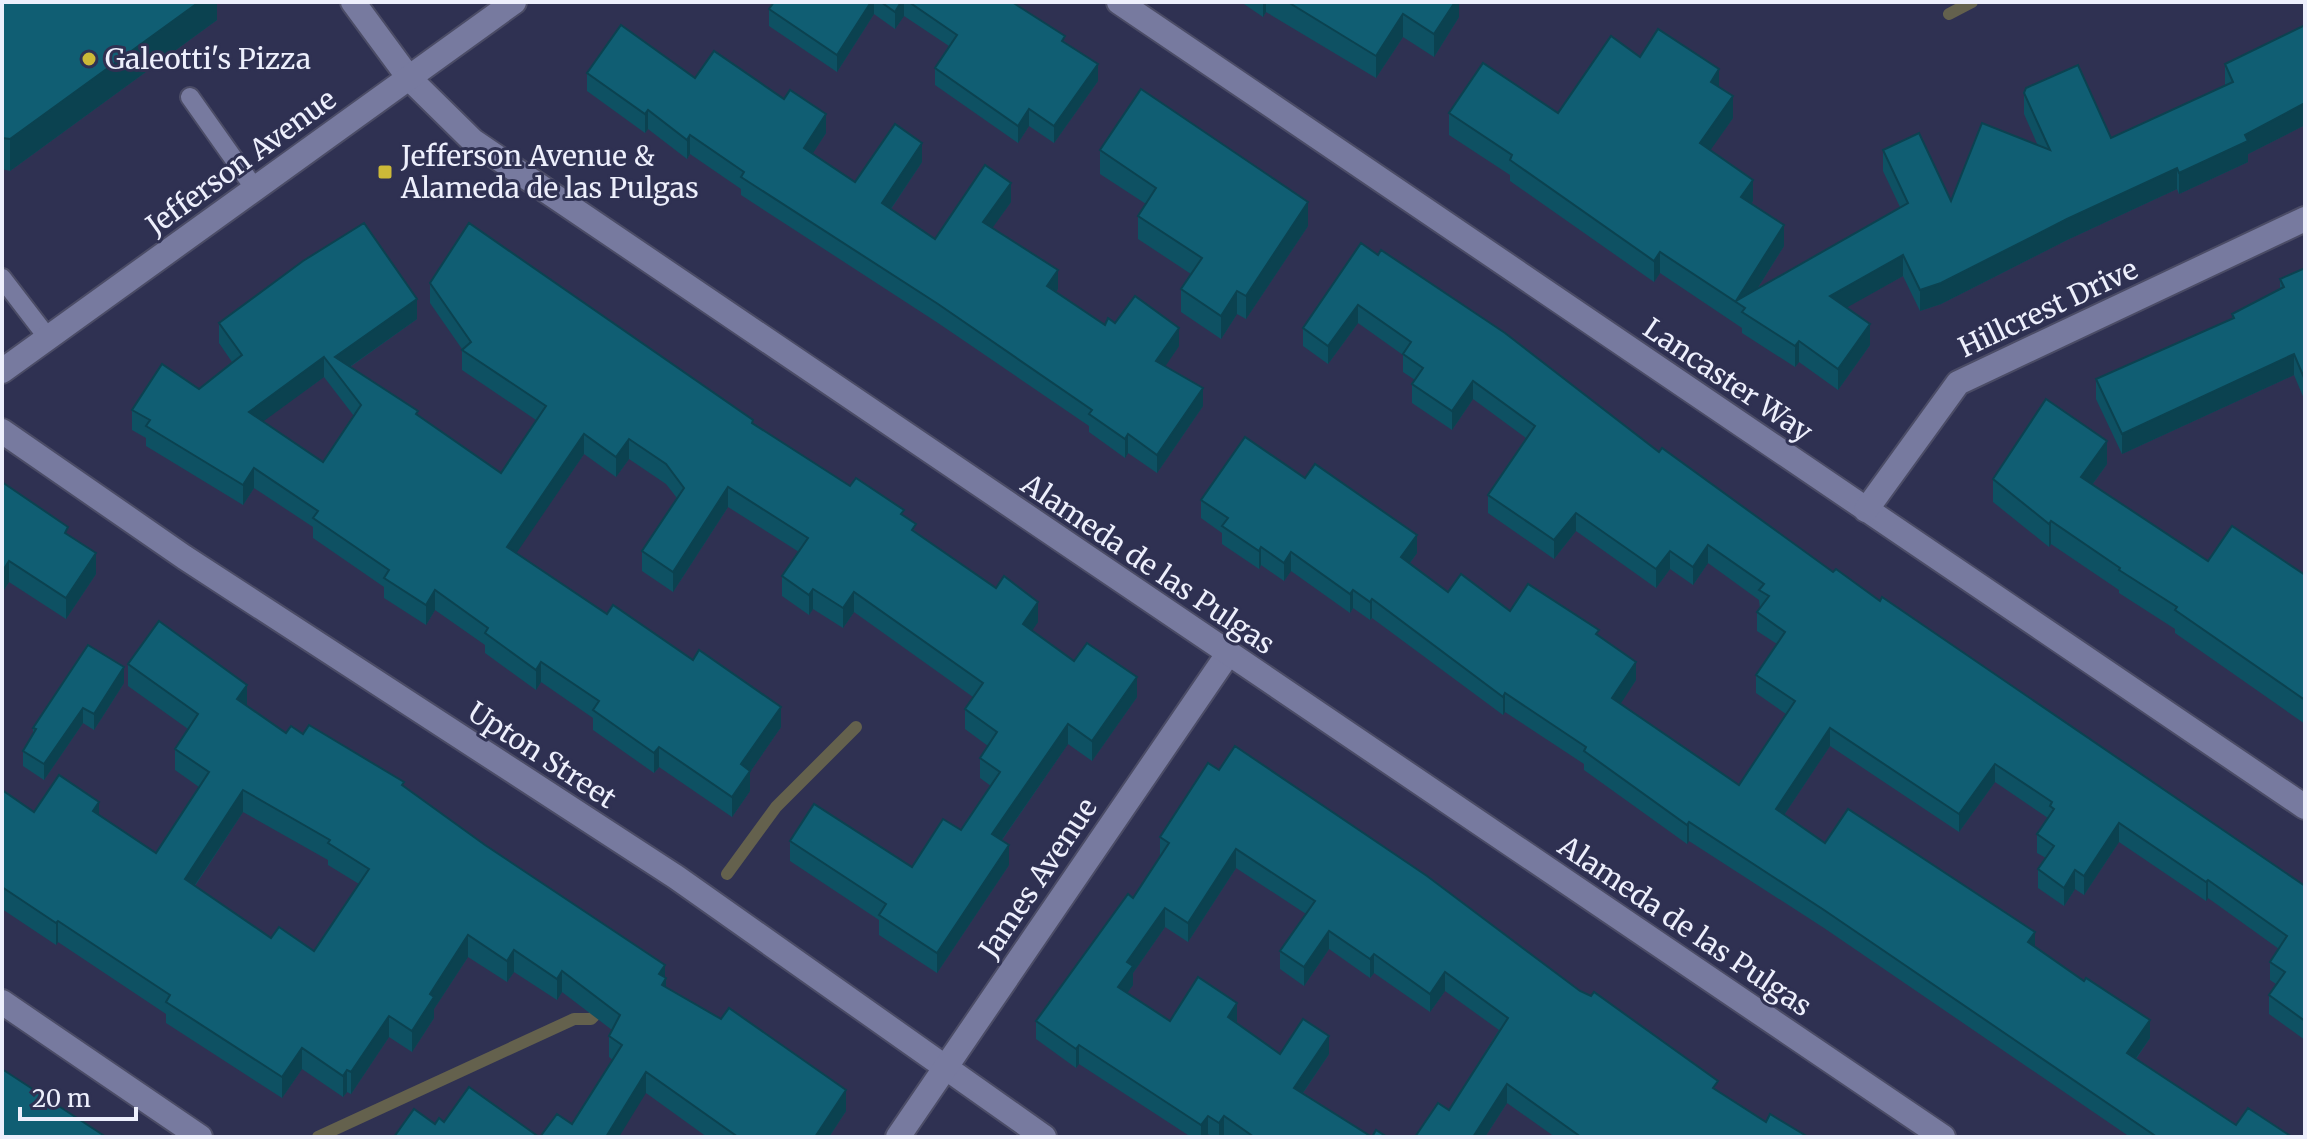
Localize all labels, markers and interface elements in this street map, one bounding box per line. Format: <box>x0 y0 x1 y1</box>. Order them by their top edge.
place label: Galeotti's Pizza <box>105 41 311 77</box>
marker: Galeotti's Pizza <box>80 50 98 68</box>
street label: Jefferson Avenue <box>138 81 343 244</box>
place label: Jefferson Avenue & Alameda de las Pulgas <box>400 138 699 206</box>
marker: Jefferson Avenue & Alameda de las Pulgas <box>376 163 394 181</box>
street label: Hillcrest Drive <box>1953 251 2143 365</box>
street label: Lancaster Way <box>1637 310 1820 450</box>
street label: Alameda de las Pulgas <box>1014 465 1281 662</box>
street label: Upton Street <box>461 694 623 816</box>
street label: James Avenue <box>971 791 1105 966</box>
street label: Alameda de las Pulgas <box>1551 827 1818 1024</box>
scale bar <box>20 1071 136 1121</box>
text: 20 m <box>32 1083 91 1114</box>

